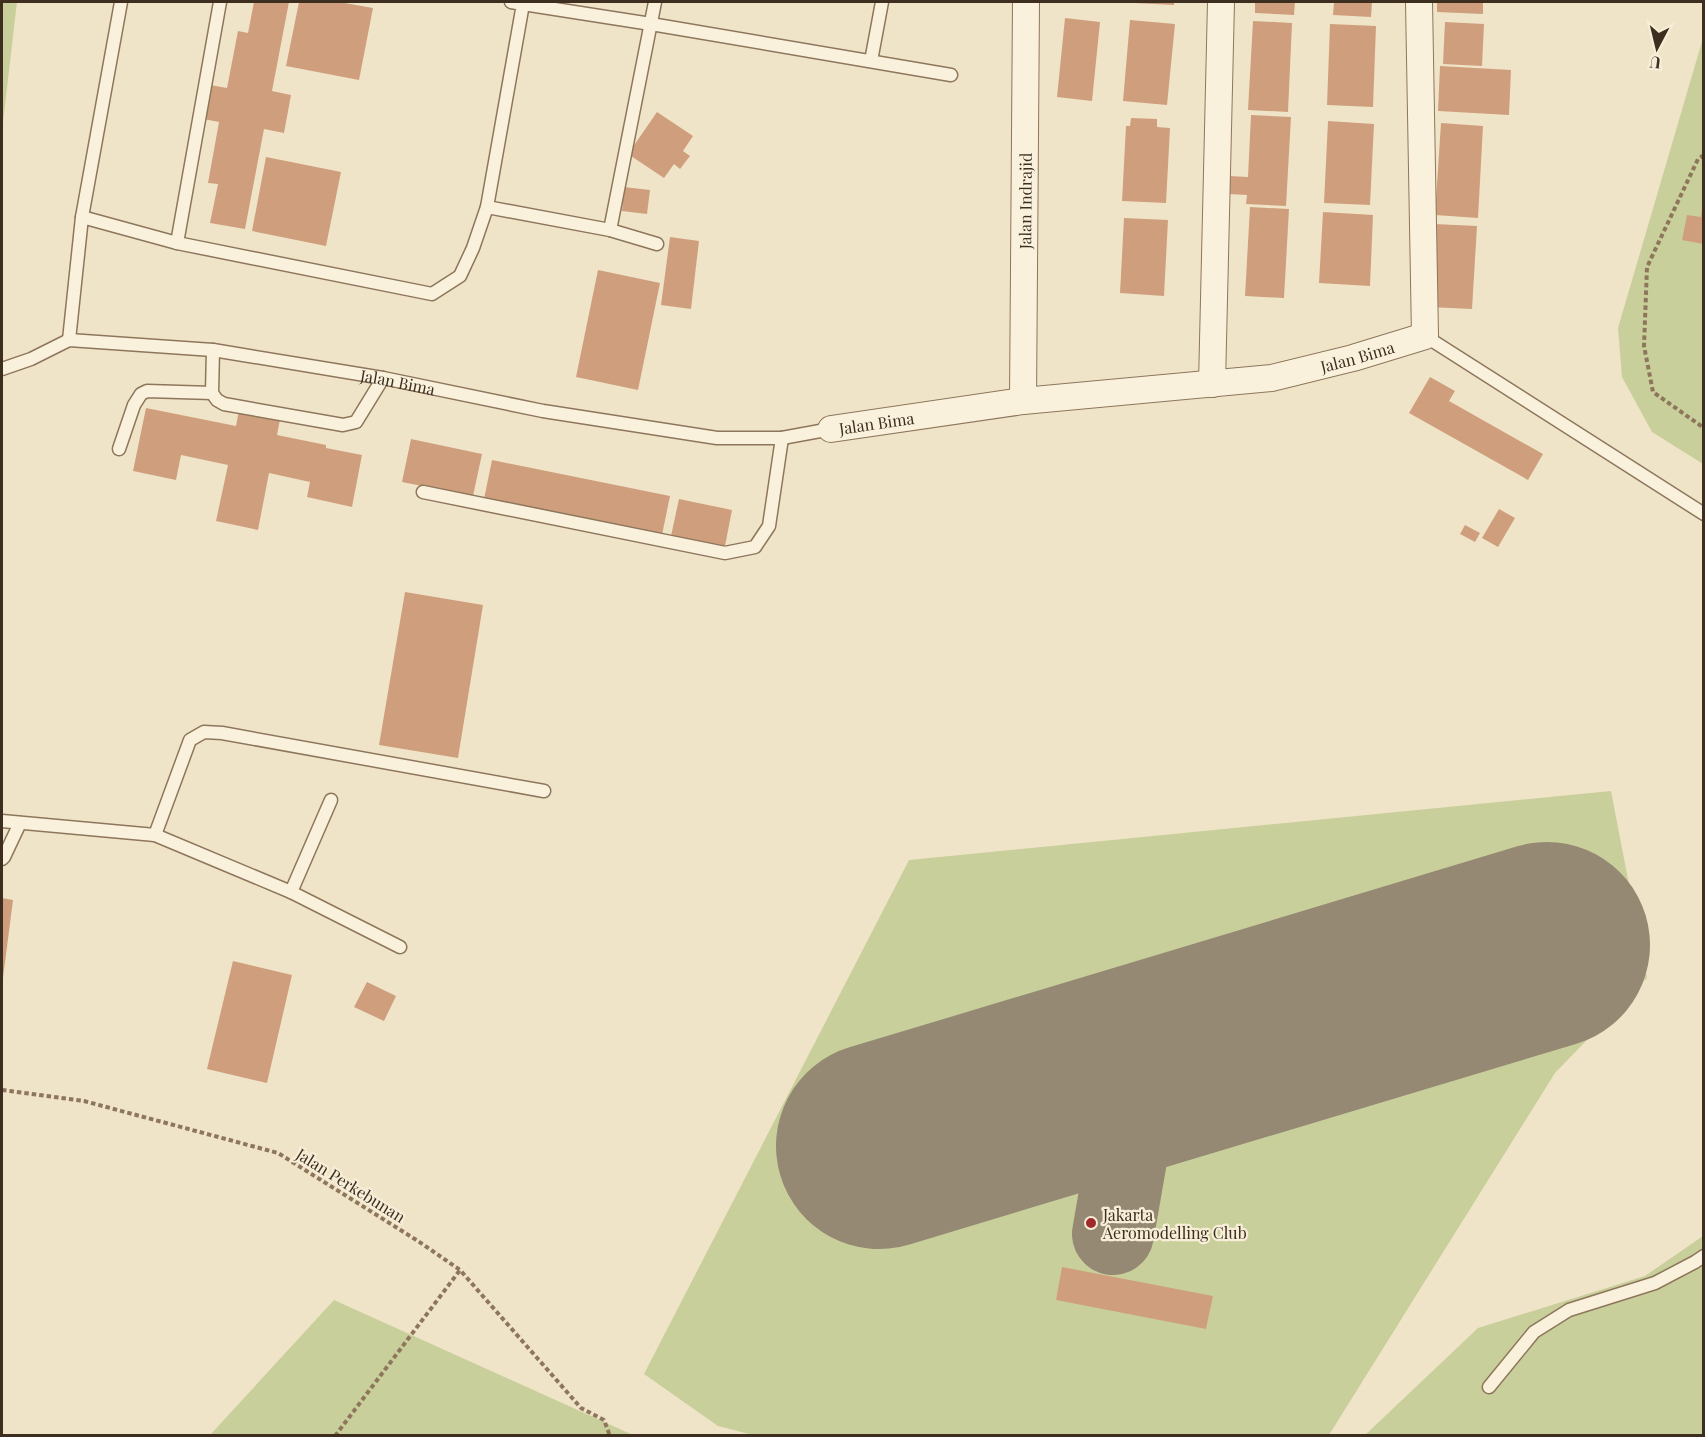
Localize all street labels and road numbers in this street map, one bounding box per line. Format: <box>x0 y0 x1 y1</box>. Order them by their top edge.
street label: Jalan Indrajid <box>1014 153 1035 250</box>
street label: Jalan Bima <box>1317 336 1397 376</box>
street label: Jalan Bima <box>358 364 437 399</box>
street label: Jalan Bima <box>837 407 916 438</box>
street label: Jalan Perkebunan <box>292 1142 410 1227</box>

